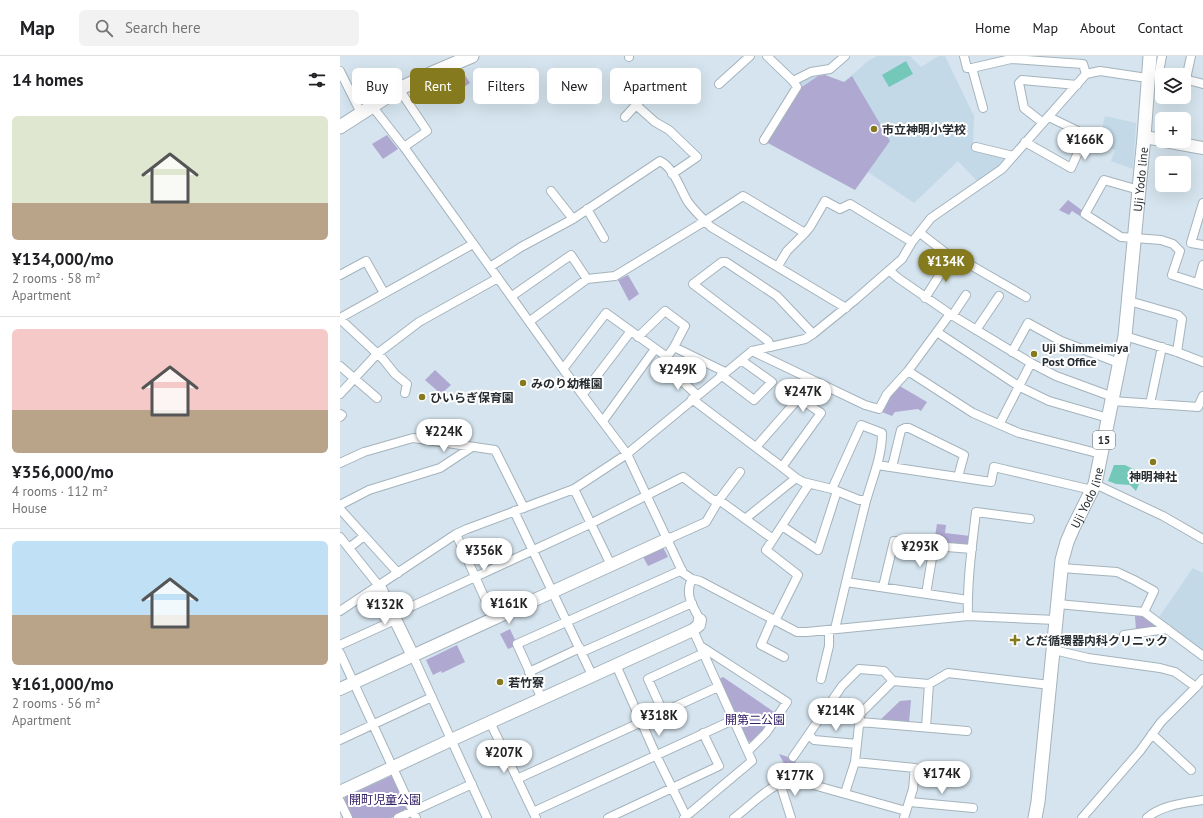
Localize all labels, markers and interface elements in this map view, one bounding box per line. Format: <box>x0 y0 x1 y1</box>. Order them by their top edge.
search box <box>79 10 359 46</box>
text: Map <box>20 16 55 40</box>
icon: search <box>93 17 115 39</box>
text: Search here <box>125 18 201 37</box>
text: Home <box>975 19 1010 37</box>
text: Map <box>1032 19 1058 37</box>
text: About <box>1080 19 1116 37</box>
text: Contact <box>1138 19 1183 37</box>
chip: Buy <box>352 68 402 104</box>
chip: Rent <box>410 68 465 104</box>
chip: Filters <box>473 68 539 104</box>
chip: New <box>547 68 602 104</box>
chip: Apartment <box>610 68 701 104</box>
map controls <box>1155 68 1191 192</box>
button: layers <box>1155 68 1191 104</box>
text: 14 homes <box>12 69 83 91</box>
icon: filters <box>306 69 328 91</box>
button: + <box>1155 112 1191 148</box>
place label: 市立神明小学校 <box>882 122 966 137</box>
marker: 市立神明小学校 <box>869 124 879 134</box>
pin: ¥166K <box>1057 127 1113 161</box>
text: ¥166K <box>1066 131 1104 148</box>
icon: home <box>134 142 206 214</box>
street label: Uji Yodo line <box>1129 146 1151 212</box>
button: − <box>1155 156 1191 192</box>
text: ¥134,000/mo <box>12 248 114 270</box>
pin: ¥134K <box>918 249 974 283</box>
text: ¥134K <box>927 253 965 270</box>
text: 2 rooms · 58 m² <box>12 270 101 287</box>
text: Apartment <box>12 287 71 304</box>
place label: Uji Shimmeimiya Post Office <box>1042 340 1128 369</box>
marker: Uji Shimmeimiya Post Office <box>1029 349 1039 359</box>
icon: home <box>134 355 206 427</box>
pin: ¥249K <box>650 357 706 391</box>
text: ¥249K <box>659 361 697 378</box>
place label: みのり幼稚園 <box>531 376 603 391</box>
marker: みのり幼稚園 <box>518 378 528 388</box>
pin: ¥247K <box>775 379 831 413</box>
text: ¥247K <box>784 383 822 400</box>
place label: ひいらぎ保育園 <box>430 390 514 405</box>
marker: ひいらぎ保育園 <box>417 392 427 402</box>
pin: ¥224K <box>416 419 472 453</box>
text: ¥224K <box>425 423 463 440</box>
road number: 15 <box>1093 431 1115 449</box>
marker: 神明神社 <box>1148 457 1158 467</box>
text: ¥356,000/mo <box>12 461 114 483</box>
street label: Uji Yodo line <box>1067 466 1106 530</box>
place label: 神明神社 <box>1129 469 1177 484</box>
text: 4 rooms · 112 m² <box>12 483 108 500</box>
text: House <box>12 500 47 517</box>
pin: ¥293K <box>892 534 948 568</box>
pin: ¥356K <box>456 538 512 572</box>
text: ¥293K <box>901 538 939 555</box>
text: ¥356K <box>465 542 503 559</box>
icon: home <box>134 567 206 639</box>
pin: ¥161K <box>481 591 537 625</box>
pin: ¥132K <box>357 592 413 626</box>
text: ¥161K <box>490 595 528 612</box>
text: ¥132K <box>366 596 404 613</box>
place label: とだ循環器内科クリニック <box>1024 633 1168 648</box>
marker: とだ循環器内科クリニック <box>1009 634 1021 646</box>
text: ¥161,000/mo <box>12 673 114 695</box>
place label: 若竹寮 <box>508 675 544 690</box>
marker: 若竹寮 <box>495 677 505 687</box>
text: 2 rooms · 56 m² <box>12 695 101 712</box>
pin: ¥214K <box>808 698 864 732</box>
text: ¥214K <box>817 702 855 719</box>
pin: ¥318K <box>631 703 687 737</box>
text: ¥318K <box>640 707 678 724</box>
text: Apartment <box>12 712 71 729</box>
park label: 開第二公園 <box>725 712 785 727</box>
pin: ¥207K <box>476 740 532 774</box>
text: ¥207K <box>485 744 523 761</box>
pin: ¥174K <box>914 761 970 795</box>
pin: ¥177K <box>767 763 823 797</box>
text: ¥174K <box>923 765 961 782</box>
text: ¥177K <box>776 767 814 784</box>
park label: 開町児童公園 <box>349 792 421 807</box>

